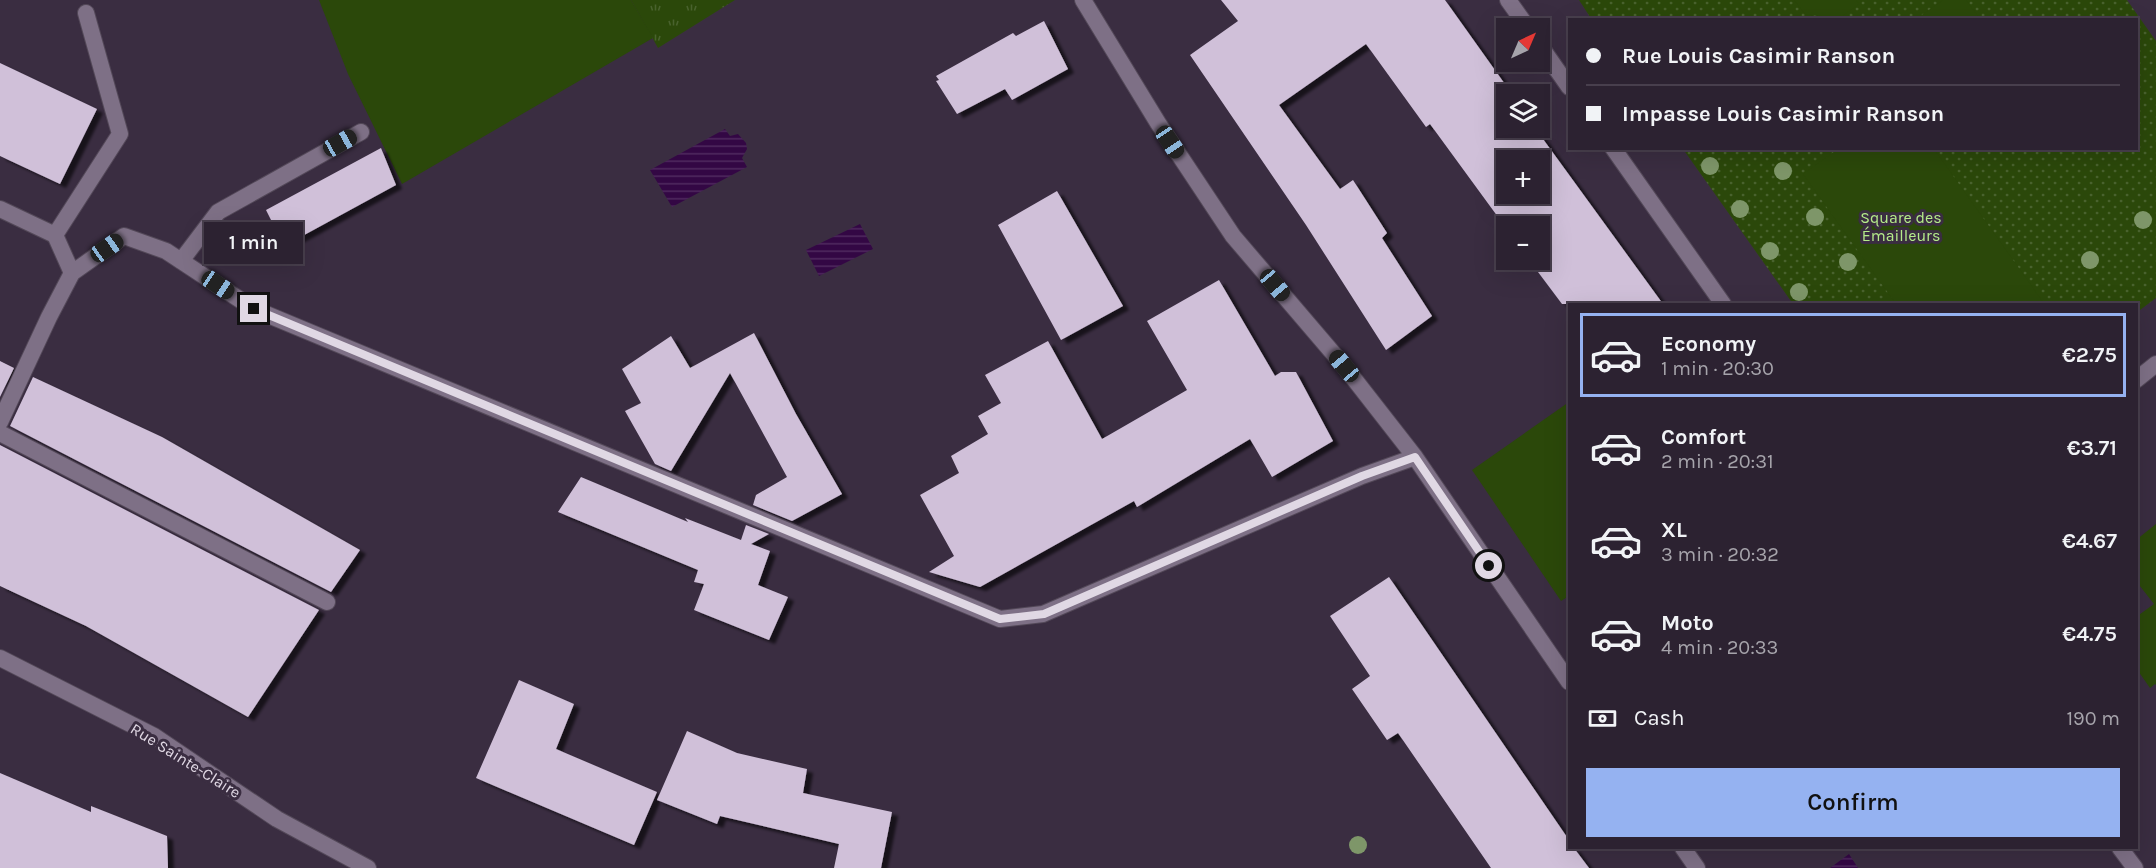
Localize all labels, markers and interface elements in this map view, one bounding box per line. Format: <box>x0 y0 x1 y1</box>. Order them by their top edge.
north arrow <box>1496 18 1550 72</box>
map controls <box>1496 18 1550 270</box>
text: Rue Louis Casimir Ranson <box>1622 43 1895 69</box>
button: layers <box>1496 84 1550 138</box>
text: Impasse Louis Casimir Ranson <box>1622 101 1944 127</box>
car <box>1152 122 1188 162</box>
car <box>320 126 360 160</box>
button: + <box>1496 150 1550 204</box>
park label: Square des Émailleurs <box>1860 208 1942 245</box>
button: − <box>1496 216 1550 270</box>
callout: 1 min <box>204 222 304 264</box>
car <box>87 230 127 266</box>
text: 1 min <box>229 231 278 254</box>
car <box>1257 265 1293 305</box>
car <box>198 267 238 303</box>
route end <box>240 295 267 322</box>
icon: car <box>1589 328 1643 382</box>
text: Economy <box>1661 331 1756 357</box>
text: €2.75 <box>2062 342 2117 368</box>
car <box>1326 346 1362 386</box>
text: 1 min · 20:30 <box>1661 357 1774 380</box>
icon: car <box>1589 421 1643 475</box>
text: Comfort <box>1661 424 1746 450</box>
text: €3.71 <box>2067 435 2117 461</box>
text: 2 min · 20:31 <box>1661 450 1774 473</box>
icon: car <box>1589 514 1643 568</box>
text: XL <box>1661 517 1687 543</box>
text: €4.67 <box>2062 528 2117 554</box>
text: 3 min · 20:32 <box>1661 543 1779 566</box>
route start <box>1475 552 1502 579</box>
icon: car <box>1589 607 1643 661</box>
text: Moto <box>1661 610 1714 636</box>
text: €4.75 <box>2062 621 2117 647</box>
text: 4 min · 20:33 <box>1661 636 1778 659</box>
icon: cash <box>1586 702 1619 735</box>
text: Cash <box>1634 705 1684 731</box>
text: 190 m <box>2066 707 2120 730</box>
street label: Rue Sainte-Claire <box>127 719 244 802</box>
button: Confirm <box>1586 768 2120 837</box>

